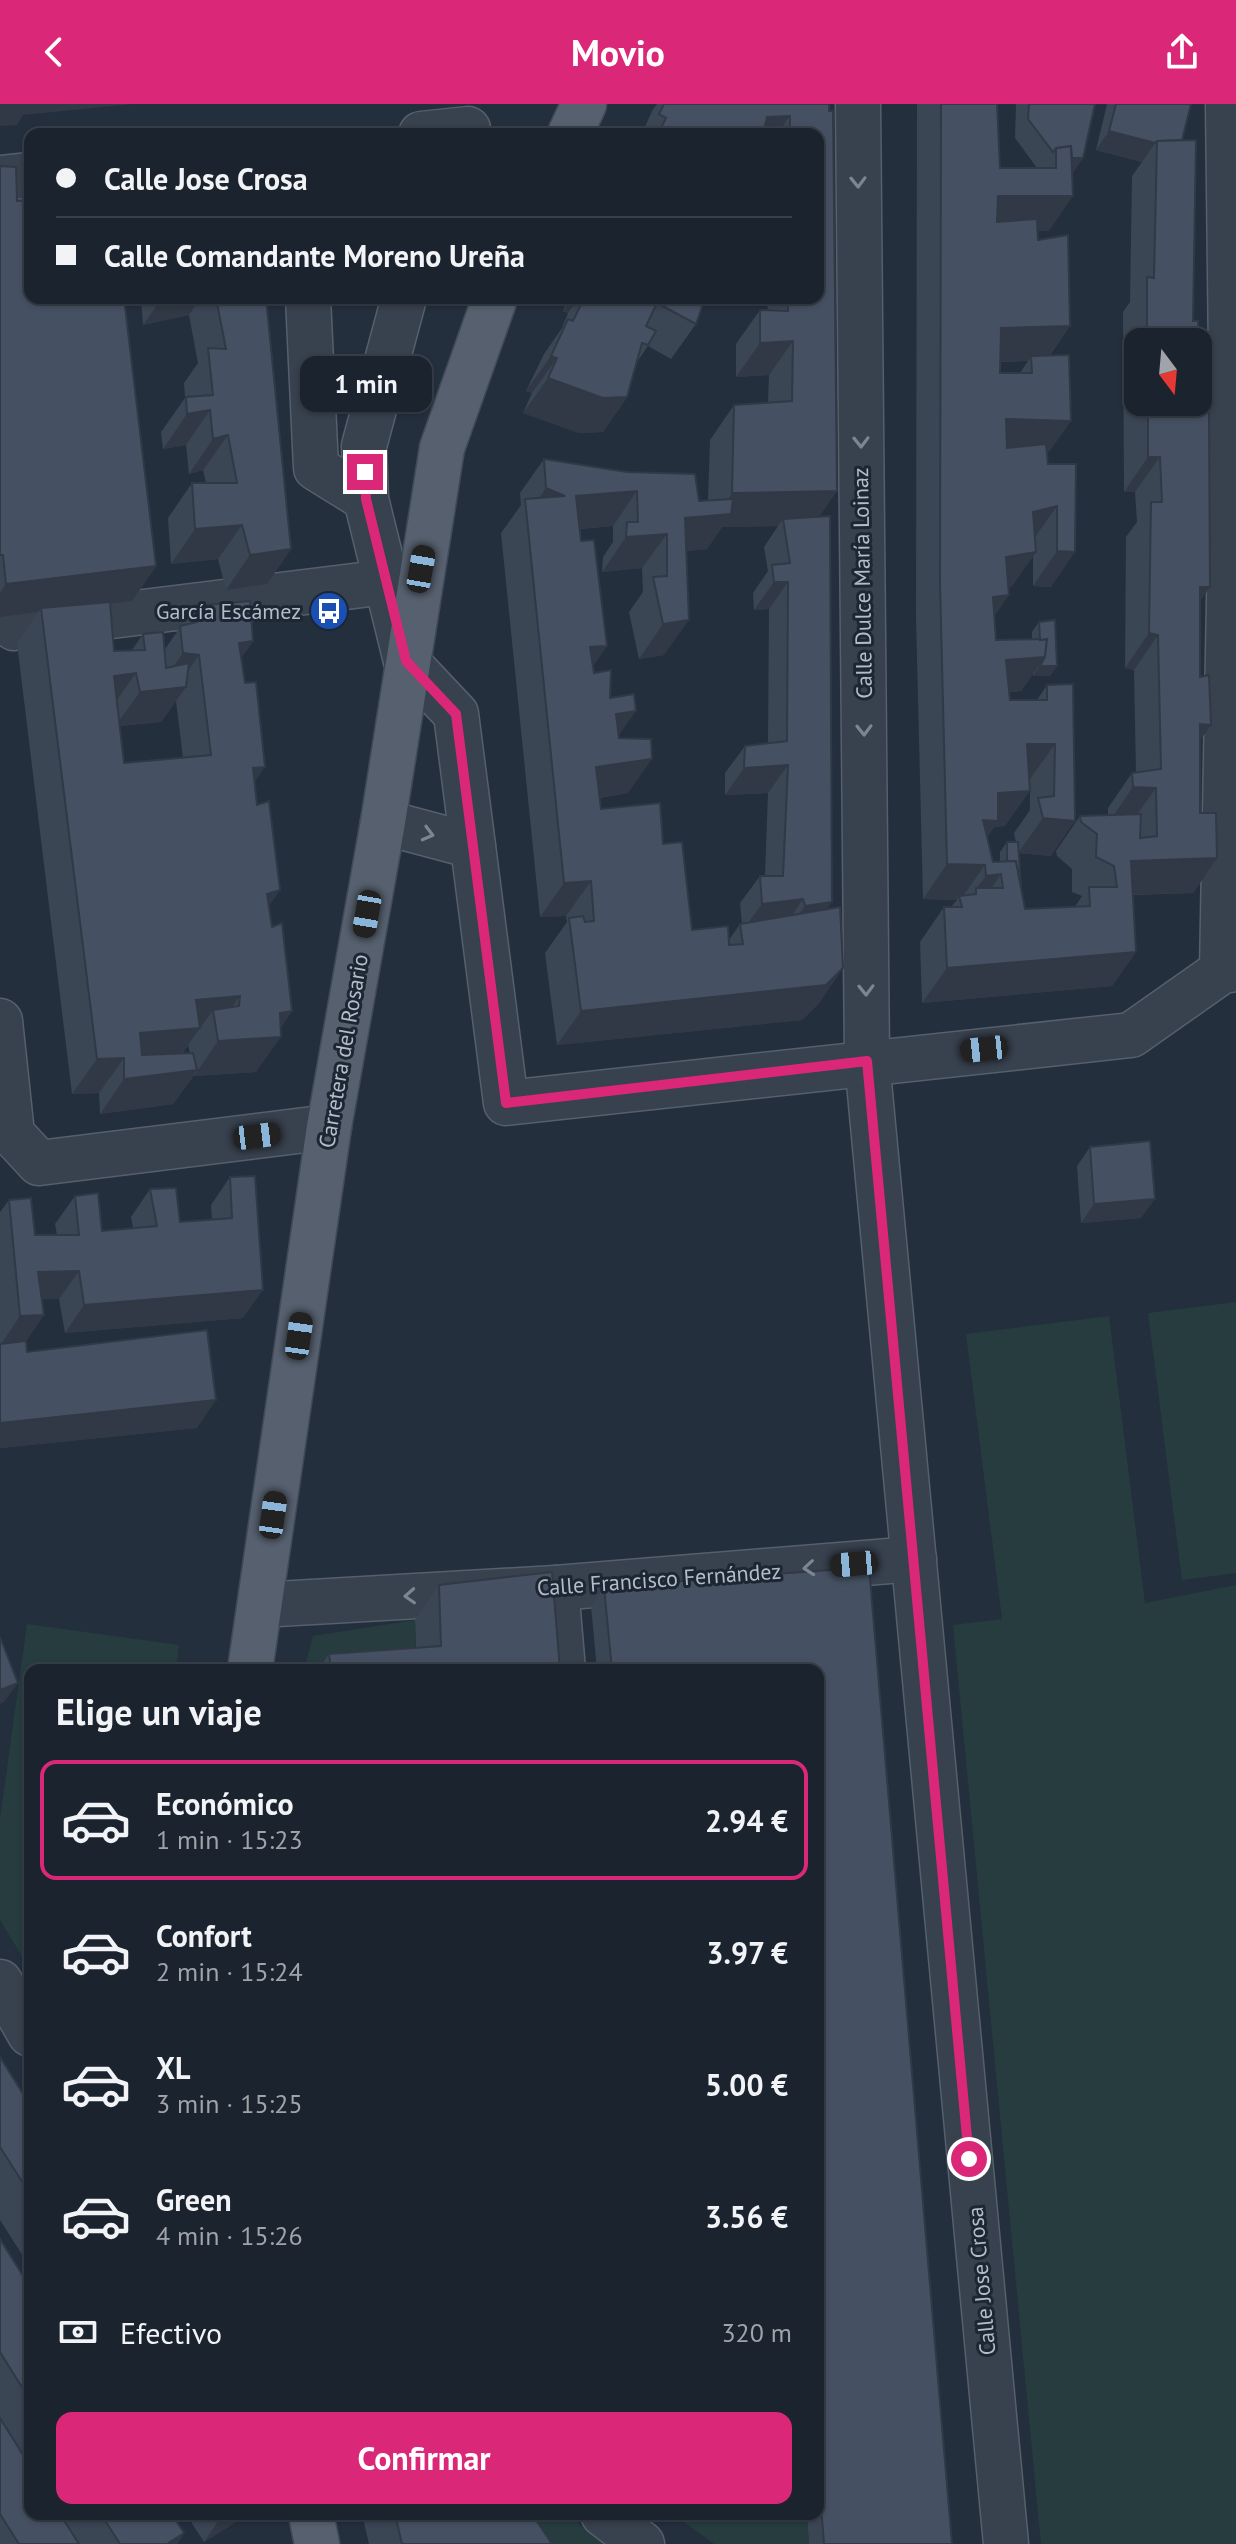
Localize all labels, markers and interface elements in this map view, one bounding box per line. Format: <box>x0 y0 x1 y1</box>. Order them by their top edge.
text: Movio <box>571 29 665 76</box>
icon: back <box>32 30 76 74</box>
icon: share <box>1160 30 1204 74</box>
text: Calle Jose Crosa <box>104 159 308 198</box>
one-way arrow <box>850 176 867 189</box>
text: Calle Comandante Moreno Ureña <box>104 236 525 275</box>
north arrow <box>1124 328 1212 416</box>
map controls <box>1124 328 1212 416</box>
callout: 1 min <box>299 356 431 412</box>
text: 1 min <box>334 367 398 400</box>
one-way arrow <box>852 436 870 449</box>
route end <box>347 454 383 490</box>
street label: Calle Dulce María Loinaz <box>846 467 878 699</box>
car <box>405 543 437 595</box>
bus stop icon: García Escámez <box>308 590 350 632</box>
place label: García Escámez <box>156 597 301 625</box>
one-way arrow <box>855 724 872 737</box>
one-way arrow <box>421 825 435 842</box>
car <box>351 888 383 940</box>
street label: Carretera del Rosario <box>312 952 374 1150</box>
one-way arrow <box>857 984 875 997</box>
car <box>959 1035 1009 1063</box>
car <box>232 1121 282 1151</box>
car <box>284 1311 314 1361</box>
car <box>258 1490 288 1540</box>
car <box>829 1550 879 1578</box>
street label: Calle Francisco Fernández <box>536 1557 782 1601</box>
one-way arrow <box>802 1559 815 1576</box>
one-way arrow <box>403 1587 416 1604</box>
text: Elige un viaje <box>56 1688 262 1735</box>
icon: car <box>60 1784 132 1856</box>
text: Económico <box>156 1784 294 1823</box>
text: 2.94 € <box>705 1801 788 1840</box>
text: 1 min · 15:23 <box>156 1823 303 1856</box>
icon: car <box>60 1916 132 1988</box>
text: Confort <box>156 1916 252 1955</box>
text: 3.97 € <box>707 1933 788 1972</box>
text: 2 min · 15:24 <box>156 1955 303 1988</box>
icon: car <box>60 2048 132 2120</box>
text: XL <box>156 2048 190 2087</box>
text: 5.00 € <box>705 2065 788 2104</box>
text: 3 min · 15:25 <box>156 2087 303 2120</box>
route start <box>951 2141 987 2177</box>
icon: car <box>60 2180 132 2252</box>
text: Green <box>156 2180 231 2219</box>
text: 3.56 € <box>705 2197 788 2236</box>
street label: Calle Jose Crosa <box>961 2205 1001 2357</box>
text: 4 min · 15:26 <box>156 2219 303 2252</box>
icon: cash <box>56 2310 100 2354</box>
text: Efectivo <box>120 2313 222 2352</box>
text: 320 m <box>721 2316 792 2349</box>
button: Confirmar <box>56 2412 792 2504</box>

